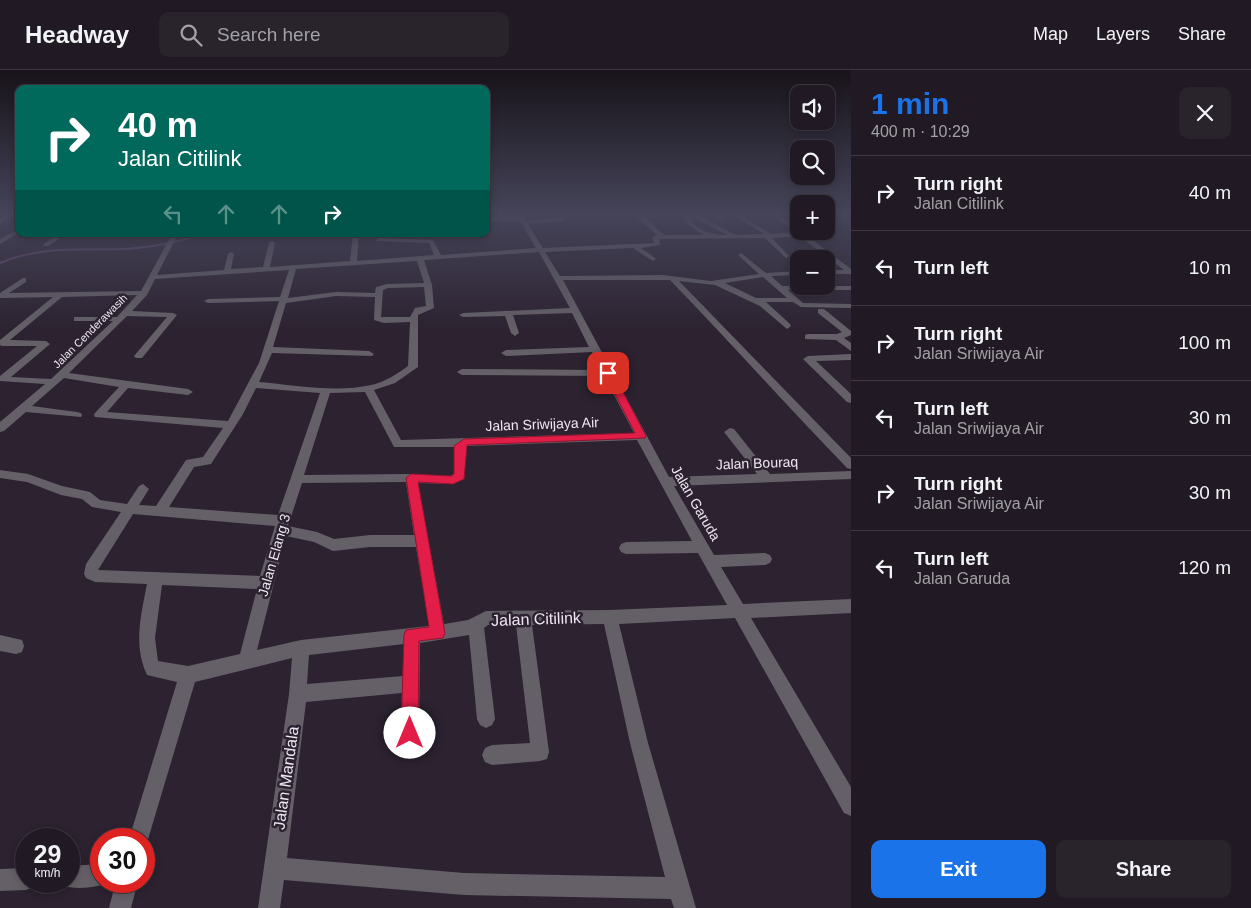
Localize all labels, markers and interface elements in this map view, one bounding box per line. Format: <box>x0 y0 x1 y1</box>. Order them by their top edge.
search box <box>159 12 509 57</box>
text: Headway <box>25 21 129 48</box>
icon: search <box>177 21 205 49</box>
text: Search here <box>217 24 321 45</box>
text: Map <box>1033 24 1068 44</box>
text: Layers <box>1096 24 1150 44</box>
text: Share <box>1178 24 1226 44</box>
map controls <box>790 85 835 295</box>
button: sound <box>790 85 835 130</box>
text: 1 min <box>871 87 949 120</box>
button: close <box>1179 87 1231 139</box>
icon: right <box>35 105 100 170</box>
text: 40 m <box>118 105 198 144</box>
text: 400 m · 10:29 <box>871 123 970 140</box>
button: search <box>790 140 835 185</box>
text: Jalan Citilink <box>118 146 242 171</box>
text: Turn right <box>914 173 1002 194</box>
icon: right <box>871 179 899 207</box>
text: 40 m <box>1189 182 1231 203</box>
button: + <box>790 195 835 240</box>
text: Jalan Citilink <box>914 195 1004 212</box>
icon: left <box>159 200 187 228</box>
icon: ahead <box>212 200 240 228</box>
icon: ahead <box>265 200 293 228</box>
icon: right <box>318 200 346 228</box>
button: − <box>790 250 835 295</box>
icon: left <box>871 254 899 282</box>
text: Turn left <box>914 257 989 278</box>
text: 10 m <box>1189 257 1231 278</box>
street label: Jalan Cenderawasih <box>51 292 129 370</box>
text: Turn right <box>914 323 1002 344</box>
icon: right <box>871 329 899 357</box>
text: 100 m <box>1178 332 1231 353</box>
text: Jalan Sriwijaya Air <box>914 345 1044 362</box>
pin <box>587 352 629 394</box>
icon: arrive <box>594 359 622 387</box>
text: Turn left <box>914 398 989 419</box>
icon: left <box>871 404 899 432</box>
text: 30 m <box>1189 407 1231 428</box>
street label: Jalan Sriwijaya Air <box>485 414 599 434</box>
text: Jalan Sriwijaya Air <box>914 420 1044 437</box>
street label: Jalan Bouraq <box>715 454 799 472</box>
street label: Jalan Garuda <box>668 463 724 544</box>
text: Turn right <box>914 473 1002 494</box>
icon: right <box>871 479 899 507</box>
text: 30 m <box>1189 482 1231 503</box>
text: Jalan Sriwijaya Air <box>914 495 1044 512</box>
street label: Jalan Elang 3 <box>255 512 293 598</box>
text: Turn left <box>914 548 989 569</box>
icon: left <box>871 554 899 582</box>
text: 120 m <box>1178 557 1231 578</box>
text: Jalan Garuda <box>914 570 1010 587</box>
street label: Jalan Citilink <box>491 609 582 629</box>
position arrow <box>383 706 435 758</box>
street label: Jalan Mandala <box>270 725 302 831</box>
speed limit sign: 30 <box>90 828 155 893</box>
text: 29 <box>34 840 61 868</box>
button: Exit <box>871 840 1046 898</box>
button: Share <box>1056 840 1231 898</box>
text: km/h <box>34 866 61 880</box>

